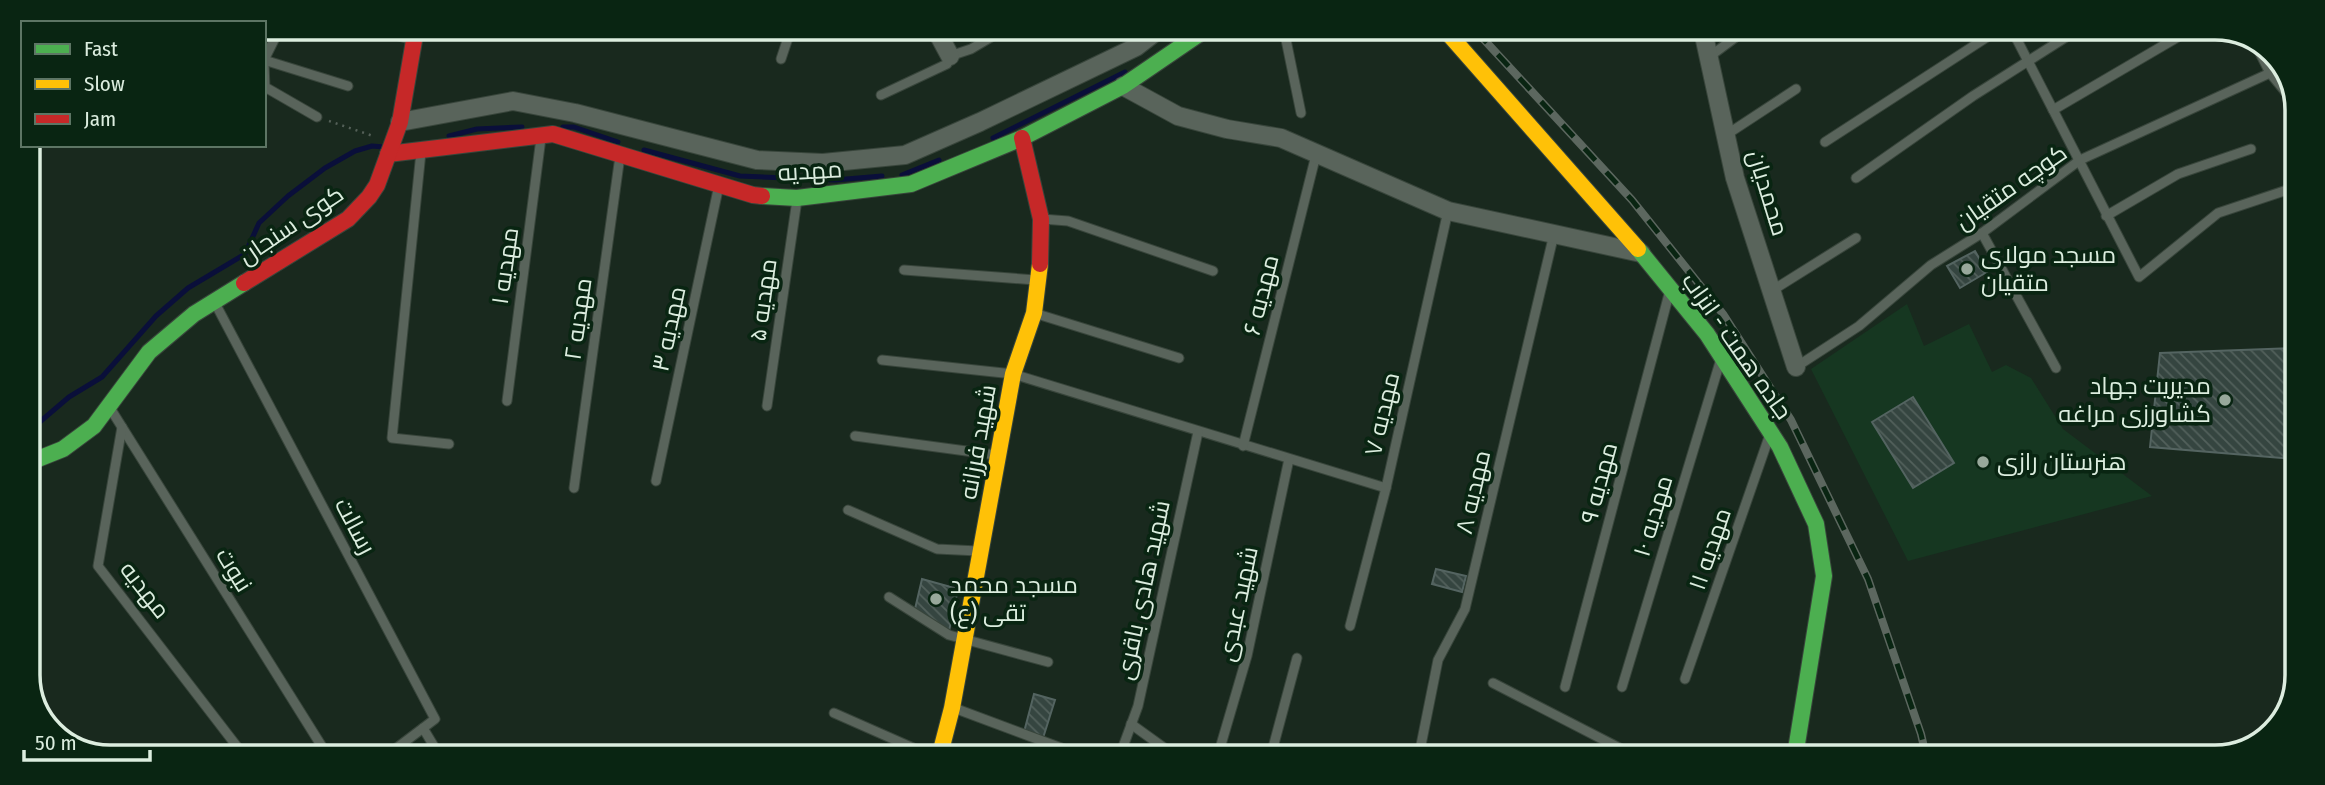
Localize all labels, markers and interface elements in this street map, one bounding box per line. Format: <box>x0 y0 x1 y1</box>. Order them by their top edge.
legend <box>21 21 266 147</box>
text: Fast <box>84 36 118 62</box>
text: Slow <box>84 71 125 97</box>
text: Jam <box>84 106 116 132</box>
street label: کوچه متقیان <box>1950 138 2073 237</box>
street label: محمدیان <box>1742 147 1794 239</box>
street label: مهدیه <box>777 155 843 187</box>
street label: کوی سنجان <box>233 180 349 270</box>
street label: مهدیه ۱ <box>486 226 524 306</box>
place label: مسجد مولای متقیان <box>1981 241 2116 297</box>
street label: مهدیه ۶ <box>1238 252 1284 338</box>
street label: مهدیه ۵ <box>743 257 783 343</box>
marker: مسجد مولای متقیان <box>1959 261 1975 277</box>
street label: جاده همت - انزاب <box>1676 267 1798 425</box>
street label: مهدیه ۲ <box>558 276 598 362</box>
street label: مهدیه ۳ <box>646 284 692 374</box>
street label: مهدیه ۷ <box>1359 369 1405 459</box>
place label: مدیریت جهاد کشاورزی مراغه <box>2058 372 2211 428</box>
street label: شهید فرزانه <box>954 382 1002 502</box>
marker: مدیریت جهاد کشاورزی مراغه <box>2217 392 2233 408</box>
street label: مهدیه ۹ <box>1575 440 1623 526</box>
street label: مهدیه ۸ <box>1450 447 1496 537</box>
place label: هنرستان رازی <box>1997 448 2127 476</box>
marker: هنرستان رازی <box>1975 454 1991 470</box>
street label: مهدیه ۱۰ <box>1627 472 1679 560</box>
street label: رسالت <box>329 493 381 559</box>
street label: شهید هادی باقری <box>1110 498 1176 682</box>
street label: مهدیه ۱۱ <box>1683 504 1737 594</box>
street label: نبوت <box>210 543 258 597</box>
street label: شهید عبدی <box>1212 544 1264 664</box>
street label: مهدیه <box>114 556 176 624</box>
place label: مسجد محمد تقی (ع) <box>950 571 1078 629</box>
marker: مسجد محمد تقی (ع) <box>928 591 944 607</box>
scale bar <box>24 718 150 762</box>
text: 50 m <box>35 730 77 756</box>

